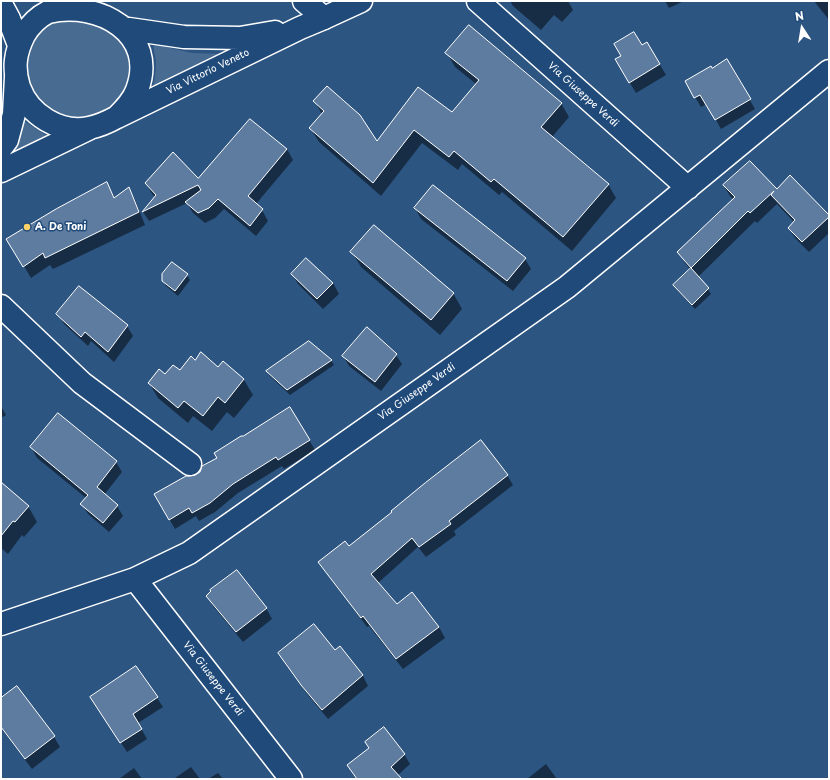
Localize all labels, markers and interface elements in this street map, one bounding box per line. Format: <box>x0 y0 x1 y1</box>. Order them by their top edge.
text: N <box>793 7 805 25</box>
north arrow <box>782 8 822 48</box>
street label: Via Vittorio Veneto <box>165 47 251 97</box>
street label: Via Giuseppe Verdi <box>545 60 621 130</box>
place label: A. De Toni <box>35 221 86 233</box>
marker: A. De Toni <box>22 222 32 232</box>
street label: Via Giuseppe Verdi <box>376 361 458 423</box>
street label: Via Giuseppe Verdi <box>180 639 246 719</box>

